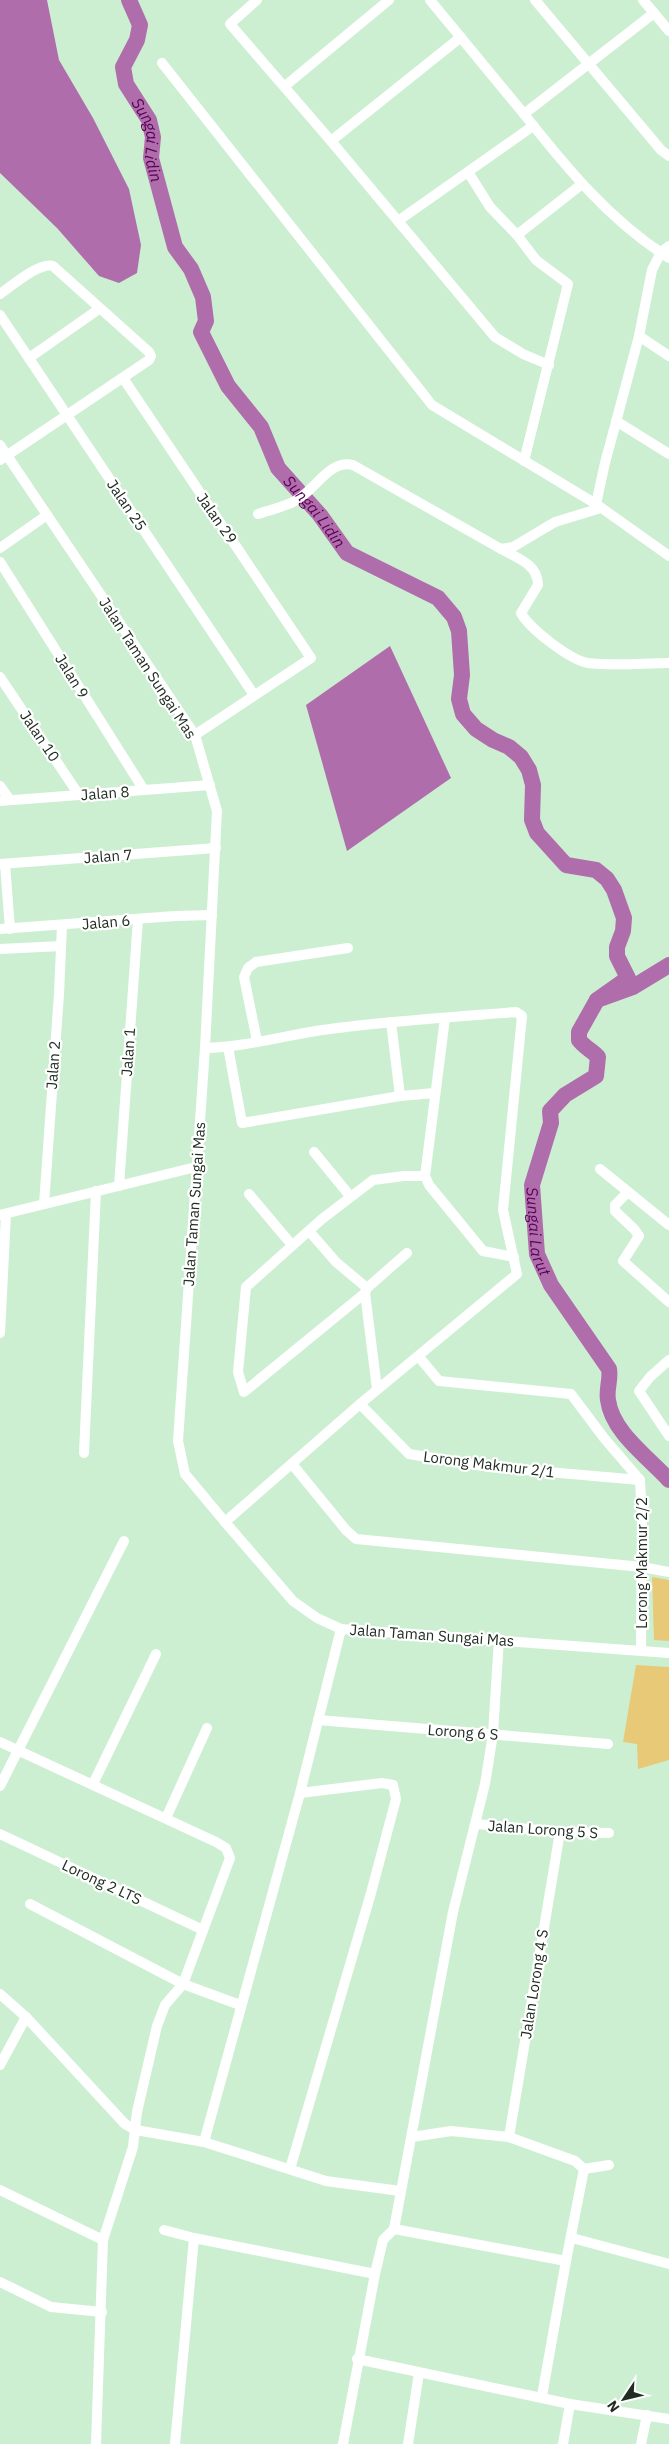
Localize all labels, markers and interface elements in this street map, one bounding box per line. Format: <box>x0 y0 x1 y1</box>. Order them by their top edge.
water label: Sungai Lidin <box>127 94 167 184</box>
water label: Sungai Lidin <box>279 471 350 551</box>
street label: Jalan 25 <box>103 476 151 534</box>
street label: Jalan 29 <box>193 489 241 547</box>
street label: Jalan Taman Sungai Mas <box>95 594 201 742</box>
street label: Jalan 9 <box>51 650 93 702</box>
street label: Jalan 10 <box>16 707 64 765</box>
street label: Jalan 8 <box>80 782 130 804</box>
street label: Jalan 7 <box>83 845 133 867</box>
street label: Jalan 6 <box>81 910 131 934</box>
street label: Jalan 1 <box>117 1027 139 1077</box>
street label: Jalan 2 <box>42 1040 64 1090</box>
street label: Jalan Taman Sungai Mas <box>179 1121 209 1287</box>
water label: Sungai Larut <box>522 1186 556 1279</box>
street label: Lorong Makmur 2/1 <box>422 1447 556 1481</box>
street label: Lorong Makmur 2/2 <box>632 1497 651 1629</box>
street label: Jalan Taman Sungai Mas <box>349 1620 515 1650</box>
street label: Lorong 6 S <box>427 1720 499 1744</box>
street label: Jalan Lorong 5 S <box>487 1816 599 1842</box>
street label: Lorong 2 LTS <box>59 1855 145 1909</box>
street label: Jalan Lorong 4 S <box>516 1928 552 2040</box>
north arrow <box>599 2374 649 2424</box>
text: N <box>603 2397 624 2416</box>

